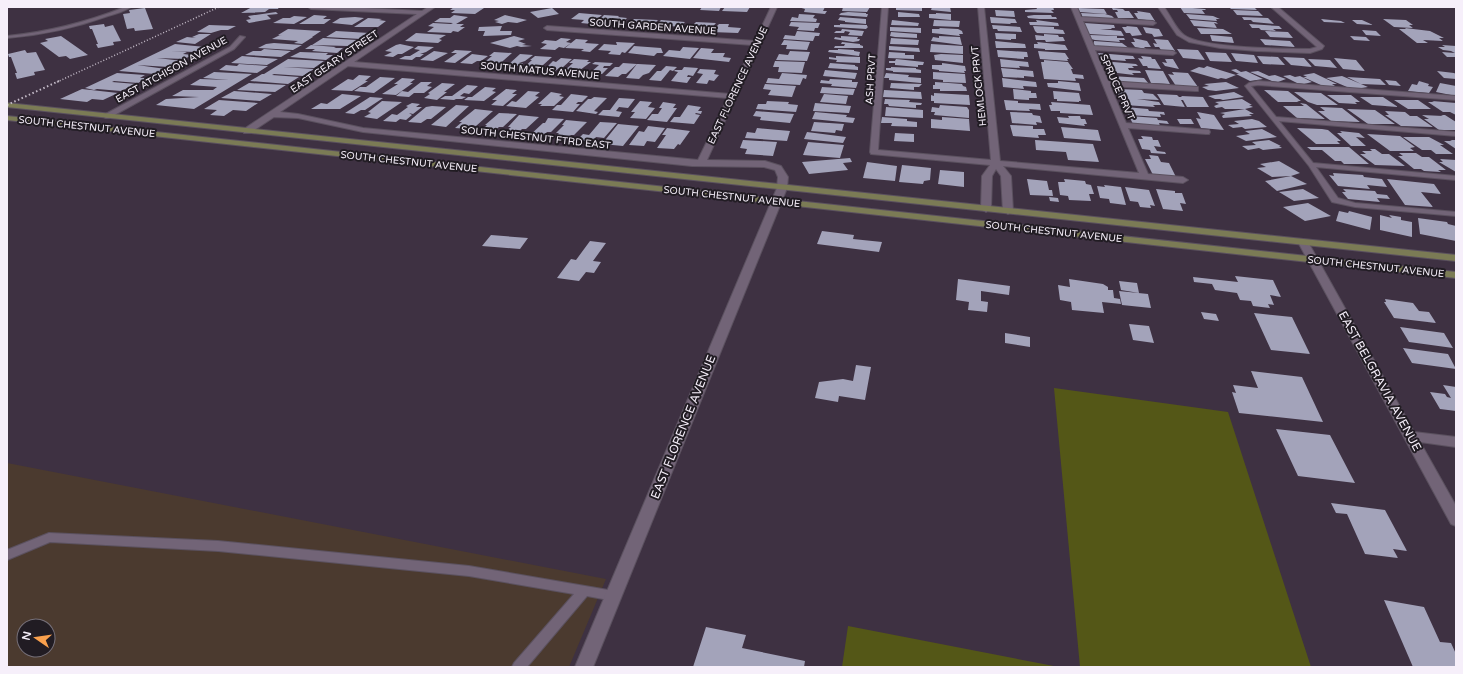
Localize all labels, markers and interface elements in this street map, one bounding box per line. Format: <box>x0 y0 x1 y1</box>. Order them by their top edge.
street label: SOUTH GARDEN AVENUE <box>589 17 717 37</box>
street label: EAST FLORENCE AVENUE <box>705 25 770 146</box>
street label: EAST GEARY STREET <box>288 28 381 96</box>
street label: EAST ATCHISON AVENUE <box>114 34 229 106</box>
street label: HEMLOCK PRVT <box>969 45 989 127</box>
street label: ASH PRVT <box>863 53 879 105</box>
street label: SPRUCE PRVT <box>1097 53 1137 122</box>
street label: SOUTH MATUS AVENUE <box>480 60 600 82</box>
street label: SOUTH CHESTNUT AVENUE <box>18 114 156 140</box>
street label: SOUTH CHESTNUT FTRD EAST <box>461 124 611 152</box>
street label: SOUTH CHESTNUT AVENUE <box>340 149 478 175</box>
street label: SOUTH CHESTNUT AVENUE <box>663 184 801 210</box>
street label: SOUTH CHESTNUT AVENUE <box>985 219 1123 245</box>
street label: SOUTH CHESTNUT AVENUE <box>1307 254 1445 280</box>
street label: EAST BELGRAVIA AVENUE <box>1336 309 1424 454</box>
street label: EAST FLORENCE AVENUE <box>648 353 718 501</box>
north arrow <box>16 618 56 658</box>
text: N <box>19 630 34 642</box>

